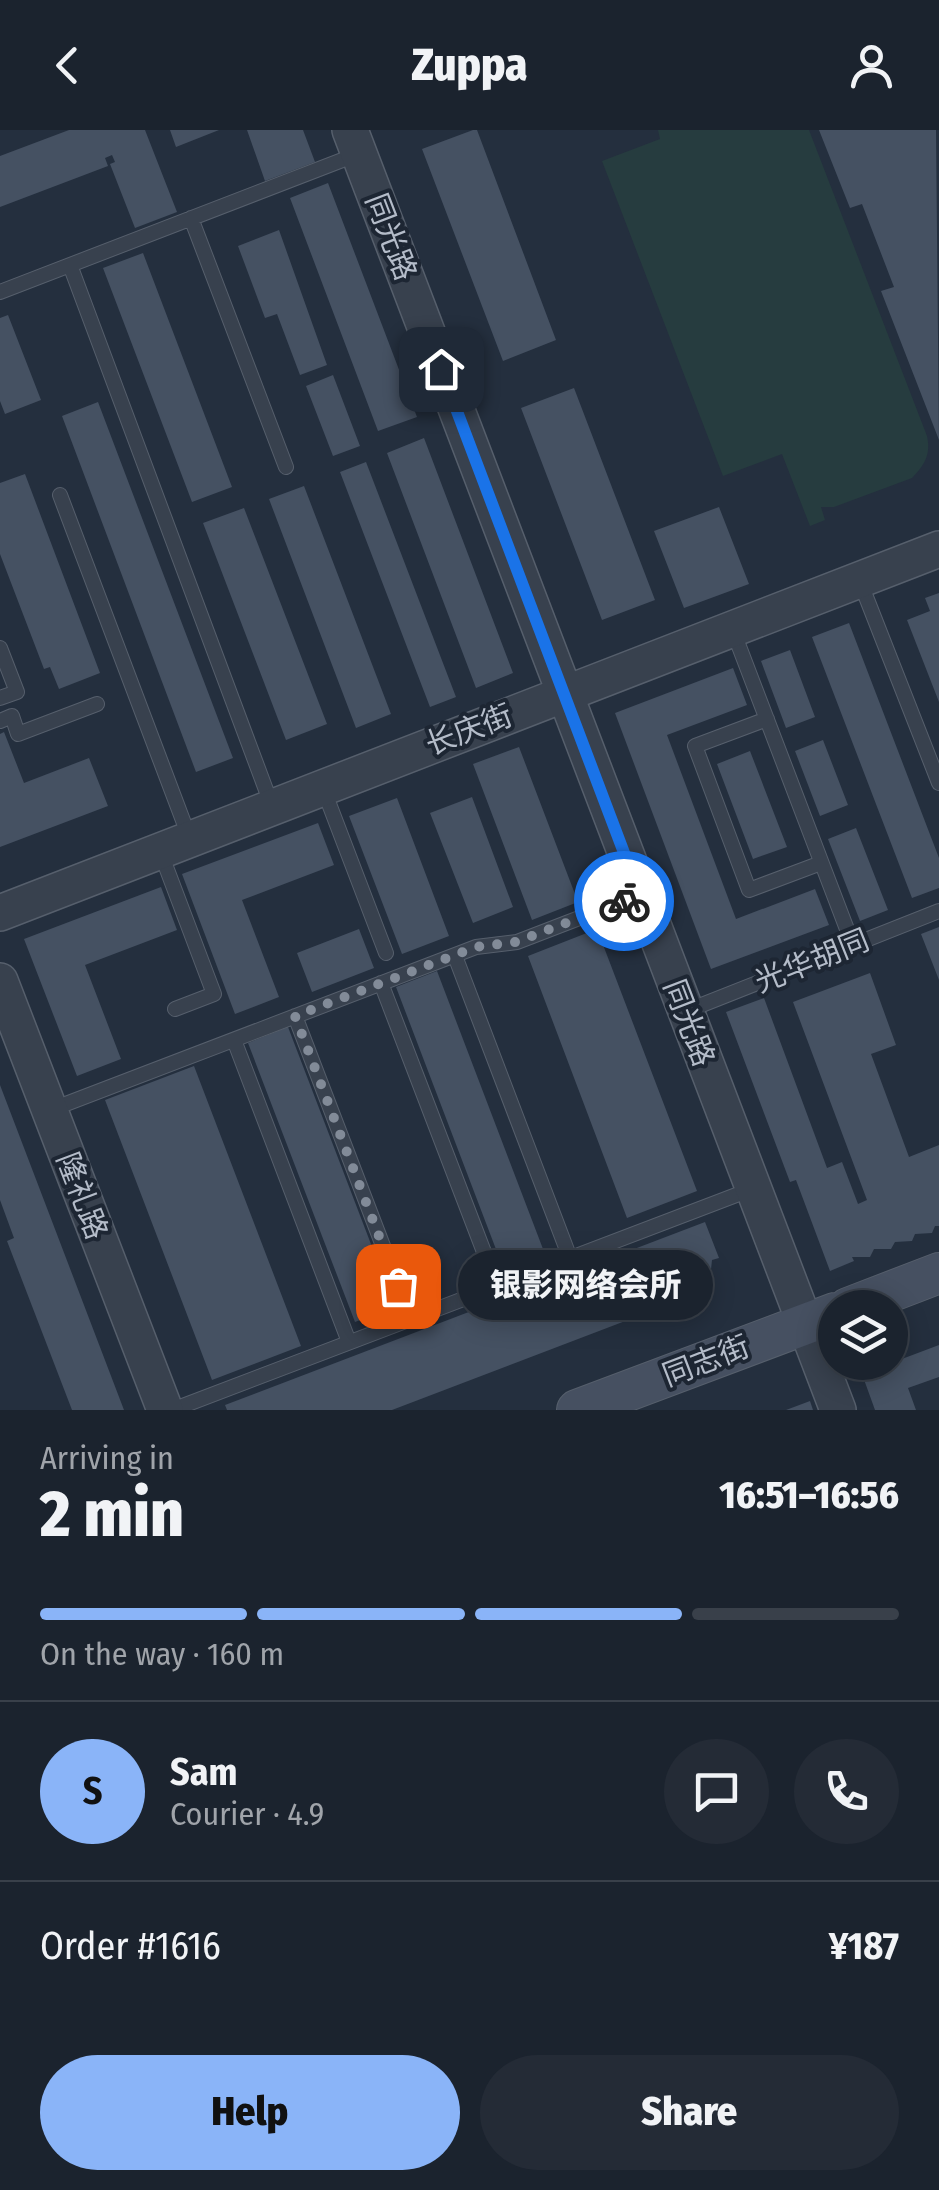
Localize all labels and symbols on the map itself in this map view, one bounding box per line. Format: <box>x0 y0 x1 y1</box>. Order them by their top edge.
street label: 同光路 <box>358 189 424 285</box>
pin <box>399 327 484 412</box>
street label: 长庆街 <box>421 697 517 763</box>
courier <box>574 851 674 951</box>
street label: 光华胡同 <box>750 922 874 1000</box>
street label: 同光路 <box>656 975 722 1071</box>
street label: 隆礼路 <box>49 1148 115 1244</box>
pin <box>356 1244 441 1329</box>
callout: 银影网络会所 <box>458 1251 713 1321</box>
street label: 同志街 <box>658 1328 754 1394</box>

